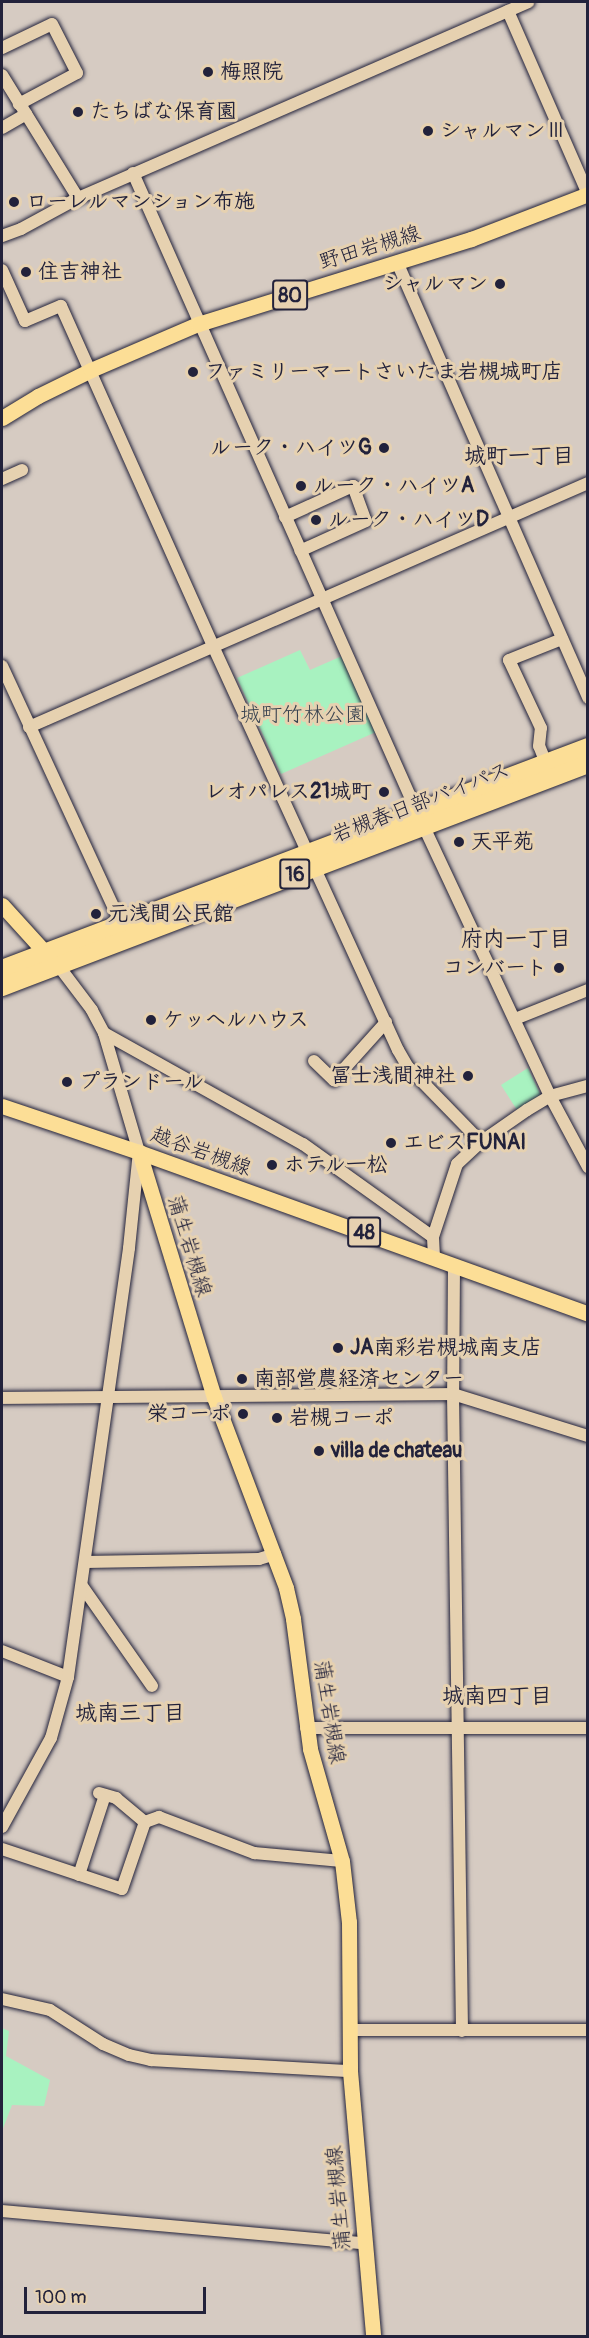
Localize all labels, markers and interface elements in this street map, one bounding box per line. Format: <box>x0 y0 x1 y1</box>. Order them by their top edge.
place label: 梅照院 <box>220 59 283 85</box>
marker: 梅照院 <box>201 65 215 79</box>
place label: たちばな保育園 <box>90 99 237 125</box>
marker: たちばな保育園 <box>71 105 85 119</box>
place label: シャルマンⅢ <box>440 118 566 144</box>
marker: シャルマンⅢ <box>421 124 435 138</box>
place label: ローレルマンション布施 <box>26 189 257 215</box>
marker: ローレルマンション布施 <box>7 195 21 209</box>
street label: 野田岩槻線 <box>316 221 424 275</box>
place label: 住吉神社 <box>38 259 122 285</box>
marker: 住吉神社 <box>19 265 33 279</box>
place label: シャルマン <box>383 271 488 297</box>
marker: シャルマン <box>493 277 507 291</box>
road number: 80 <box>272 278 308 312</box>
place label: ファミリーマートさいたま岩槻城町店 <box>205 359 562 385</box>
marker: ファミリーマートさいたま岩槻城町店 <box>186 365 200 379</box>
place label: ルーク・ハイツG <box>210 435 372 461</box>
marker: ルーク・ハイツG <box>377 441 391 455</box>
district label: 城町一丁目 <box>464 444 574 470</box>
place label: ルーク・ハイツA <box>313 473 474 499</box>
marker: ルーク・ハイツA <box>294 479 308 493</box>
place label: ルーク・ハイツD <box>328 507 489 533</box>
marker: ルーク・ハイツD <box>309 513 323 527</box>
park label: 城町竹林公園 <box>240 702 366 728</box>
street label: 岩槻春日部バイパス <box>328 757 514 849</box>
place label: レオパレス21城町 <box>205 779 372 805</box>
marker: レオパレス21城町 <box>377 785 391 799</box>
place label: 天平苑 <box>471 829 534 855</box>
marker: 天平苑 <box>452 835 466 849</box>
road number: 16 <box>278 857 312 891</box>
place label: 元浅間公民館 <box>108 901 234 927</box>
marker: 元浅間公民館 <box>89 907 103 921</box>
district label: 府内一丁目 <box>461 927 571 953</box>
place label: コンバート <box>442 955 547 981</box>
marker: コンバート <box>552 961 566 975</box>
place label: ケッヘルハウス <box>163 1007 310 1033</box>
marker: ケッヘルハウス <box>144 1013 158 1027</box>
place label: 冨士浅間神社 <box>330 1063 456 1089</box>
place label: プランドール <box>79 1069 205 1095</box>
marker: 冨士浅間神社 <box>461 1069 475 1083</box>
marker: プランドール <box>60 1075 74 1089</box>
street label: 越谷岩槻線 <box>147 1122 255 1182</box>
place label: エビスFUNAI <box>403 1130 526 1156</box>
marker: エビスFUNAI <box>384 1136 398 1150</box>
place label: ホテル一松 <box>284 1152 389 1178</box>
marker: ホテル一松 <box>265 1158 279 1172</box>
street label: 蒲生岩槻線 <box>162 1192 216 1300</box>
road number: 48 <box>346 1215 382 1249</box>
place label: JA南彩岩槻城南支店 <box>350 1335 542 1361</box>
marker: JA南彩岩槻城南支店 <box>331 1341 345 1355</box>
place label: 南部営農経済センター <box>254 1366 464 1392</box>
marker: 南部営農経済センター <box>235 1372 249 1386</box>
place label: 栄コーポ <box>147 1401 231 1427</box>
place label: 岩槻コーポ <box>289 1405 394 1431</box>
marker: 栄コーポ <box>236 1407 250 1421</box>
marker: 岩槻コーポ <box>270 1411 284 1425</box>
place label: villa de chateau <box>331 1438 462 1464</box>
marker: villa de chateau <box>312 1444 326 1458</box>
street label: 蒲生岩槻線 <box>308 1658 350 1766</box>
district label: 城南四丁目 <box>442 1684 552 1710</box>
district label: 城南三丁目 <box>75 1701 185 1727</box>
street label: 蒲生岩槻線 <box>322 2145 356 2251</box>
scale bar <box>27 2275 208 2313</box>
text: 100 m <box>35 2286 87 2309</box>

